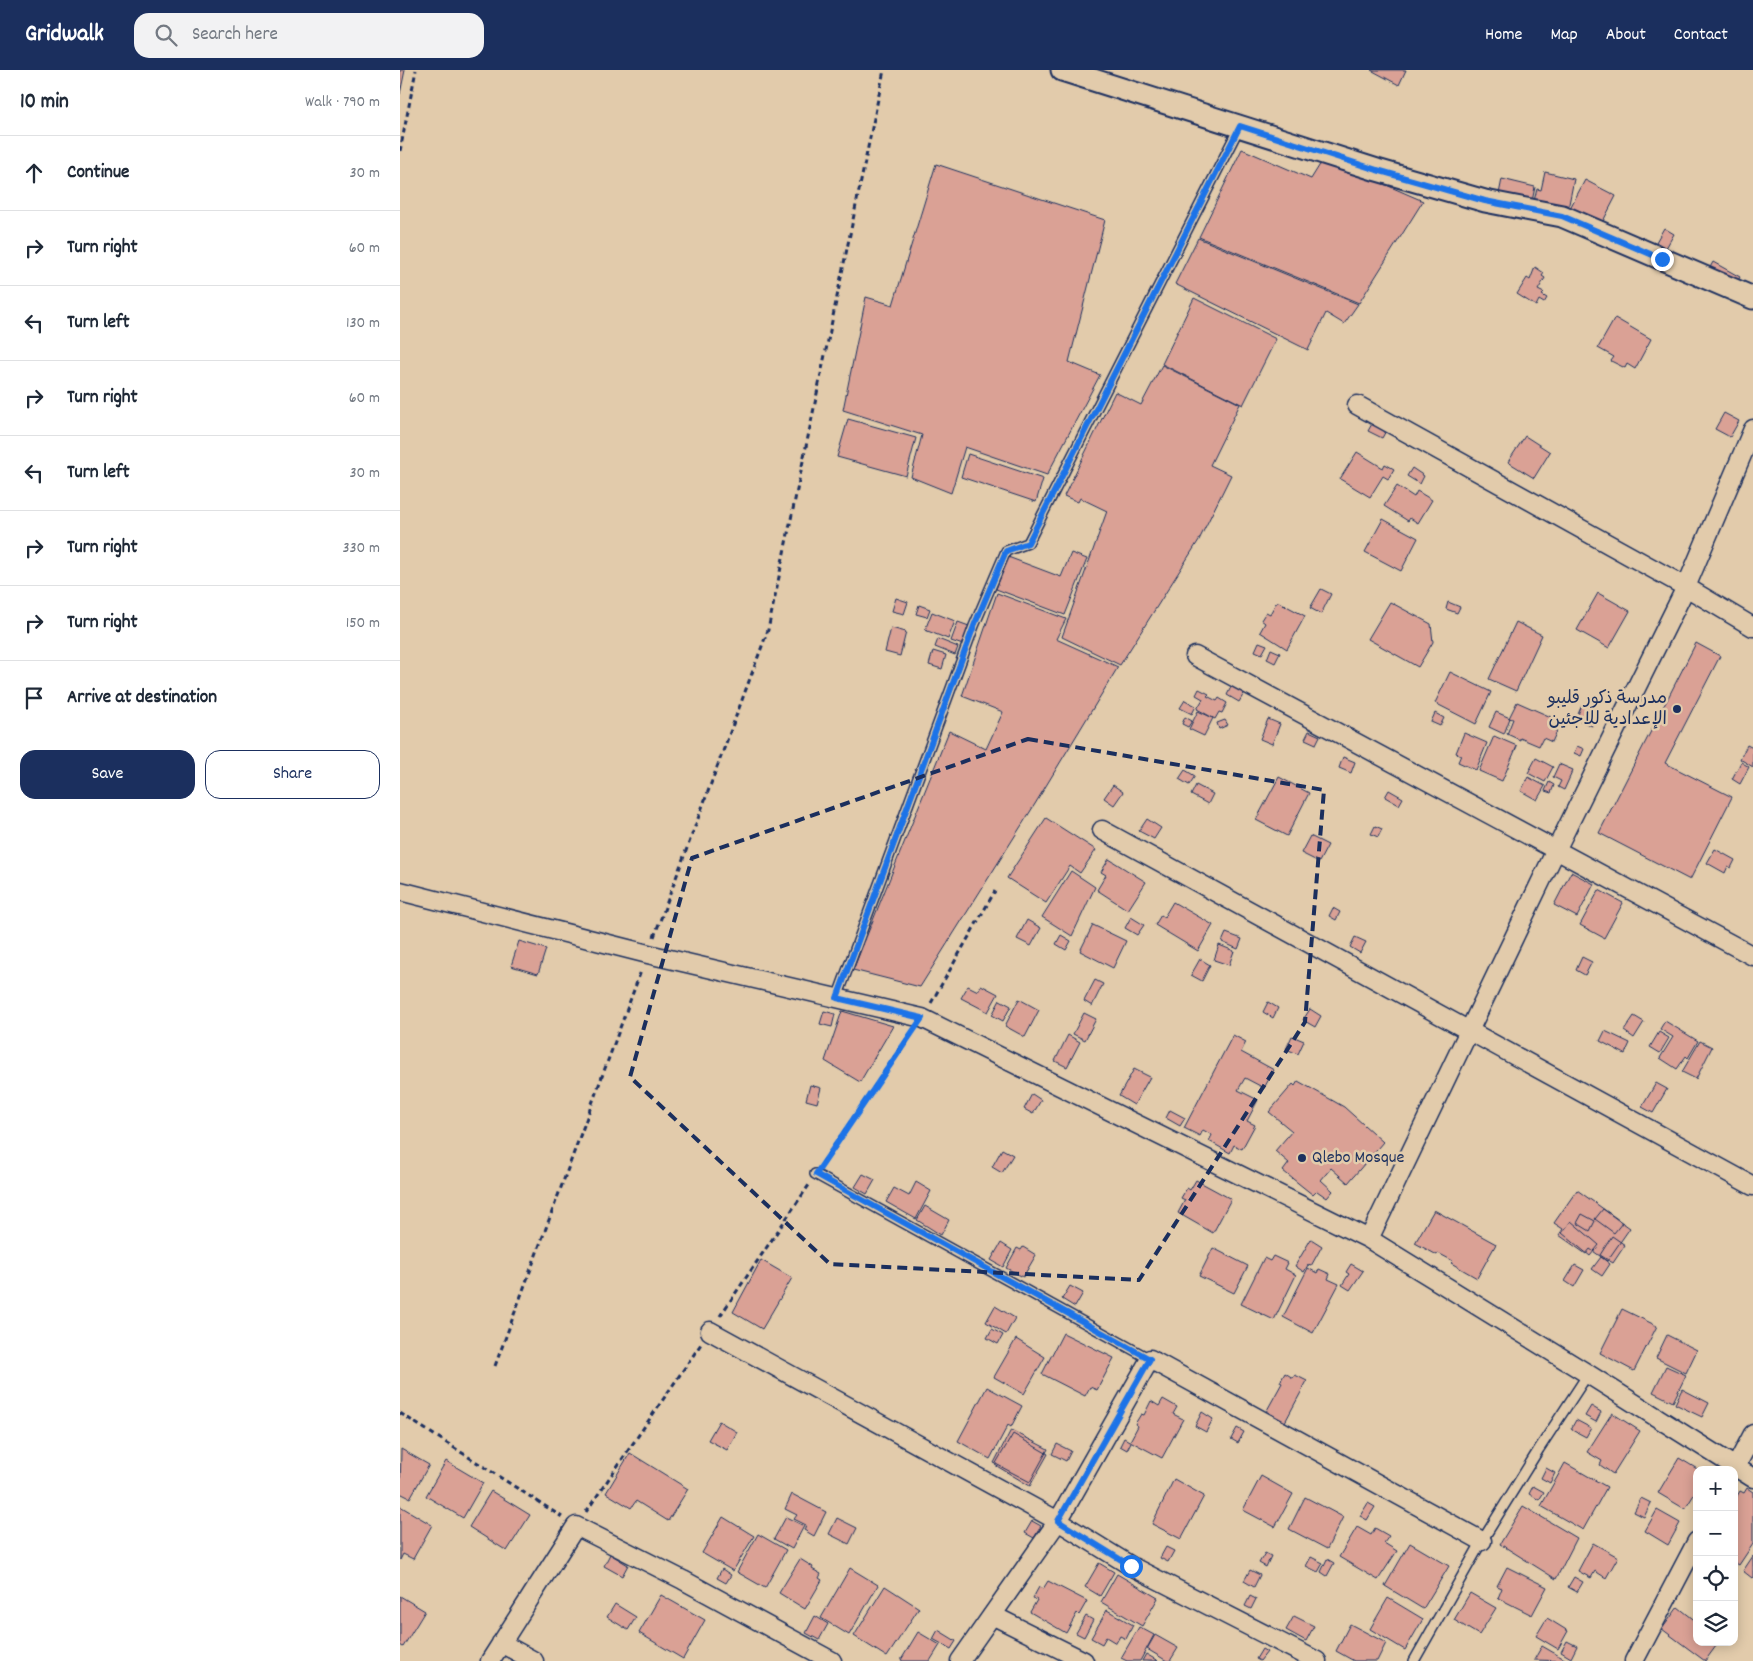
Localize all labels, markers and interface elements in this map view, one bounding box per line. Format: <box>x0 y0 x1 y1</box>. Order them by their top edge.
search box <box>134 13 484 58</box>
text: Gridwalk <box>25 18 104 52</box>
icon: search <box>152 21 180 49</box>
text: Search here <box>192 22 278 49</box>
text: Home <box>1485 23 1522 48</box>
text: Map <box>1550 23 1578 48</box>
text: About <box>1606 23 1646 48</box>
text: Contact <box>1674 23 1728 48</box>
text: 10 min <box>20 88 69 118</box>
text: Walk · 790 m <box>305 91 380 114</box>
icon: ahead <box>20 159 48 187</box>
text: Continue <box>67 160 129 187</box>
text: 30 m <box>350 162 380 185</box>
icon: right <box>20 234 48 262</box>
text: Turn right <box>67 235 138 262</box>
text: 60 m <box>349 237 380 260</box>
route end <box>1651 248 1674 271</box>
icon: left <box>20 309 48 337</box>
text: Turn left <box>67 310 130 337</box>
text: 130 m <box>346 312 380 335</box>
icon: right <box>20 384 48 412</box>
text: Turn right <box>67 385 138 412</box>
text: 60 m <box>349 387 380 410</box>
icon: left <box>20 459 48 487</box>
text: Turn left <box>67 460 130 487</box>
text: 30 m <box>350 462 380 485</box>
icon: right <box>20 534 48 562</box>
text: Turn right <box>67 535 138 562</box>
text: 330 m <box>342 537 380 560</box>
icon: right <box>20 609 48 637</box>
text: Turn right <box>67 610 138 637</box>
text: 150 m <box>346 612 380 635</box>
icon: arrive <box>20 684 48 712</box>
text: Arrive at destination <box>67 685 217 712</box>
place label: مدرسة ذكور قليبو الإعدادية للاجئين <box>1547 687 1667 733</box>
marker: مدرسة ذكور قليبو الإعدادية للاجئين <box>1671 703 1683 715</box>
button: Save <box>20 750 195 799</box>
button: Share <box>205 750 380 799</box>
place label: Qlebo Mosque <box>1312 1146 1405 1171</box>
marker: Qlebo Mosque <box>1296 1152 1308 1164</box>
map controls <box>1693 1466 1738 1646</box>
button: + <box>1693 1466 1738 1511</box>
button: − <box>1693 1511 1738 1556</box>
route start <box>1120 1555 1143 1578</box>
button: locate <box>1693 1556 1738 1601</box>
button: layers <box>1693 1601 1738 1646</box>

